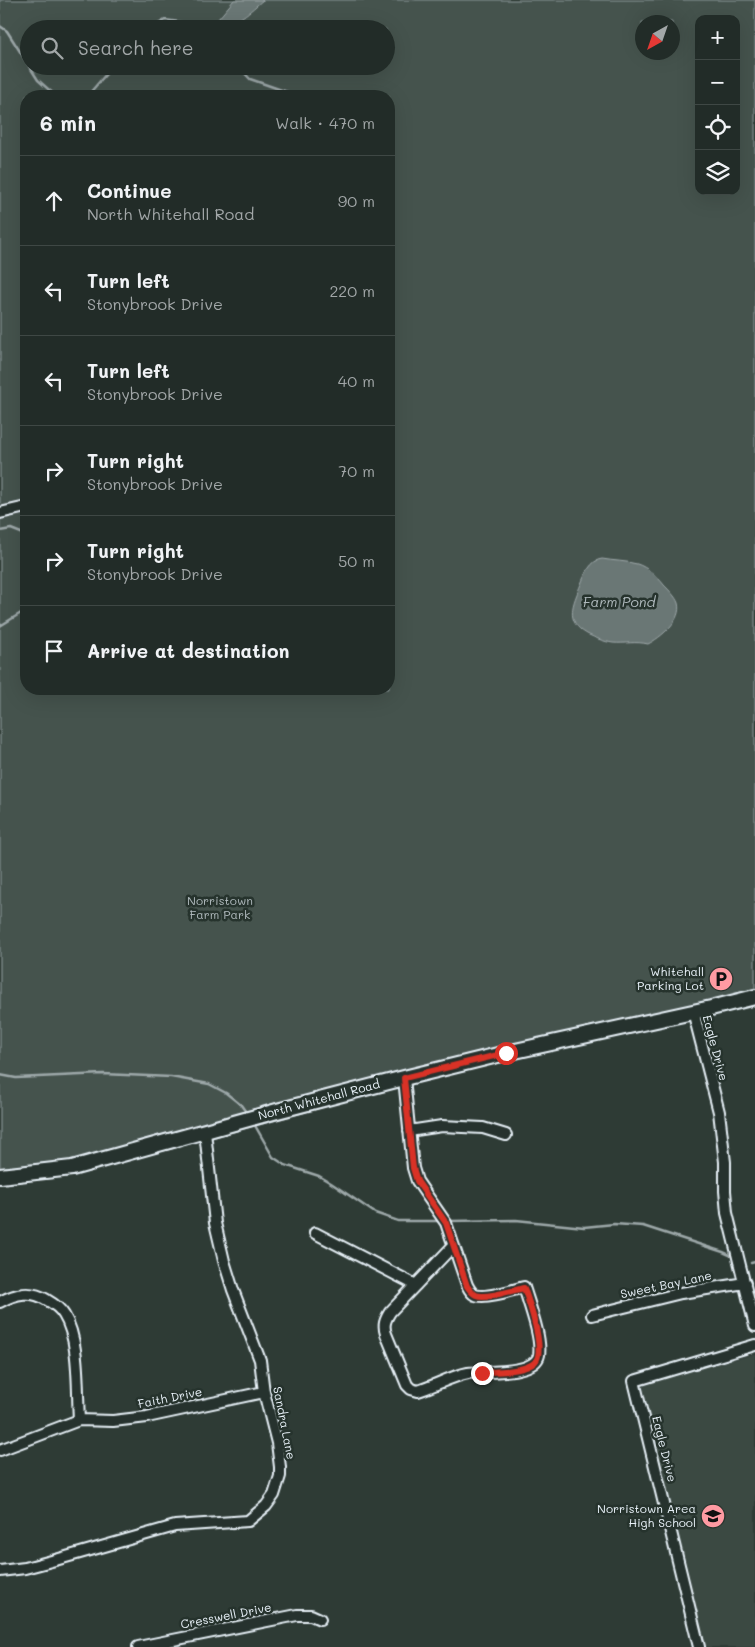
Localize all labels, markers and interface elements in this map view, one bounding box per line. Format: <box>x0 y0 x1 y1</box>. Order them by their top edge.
north arrow <box>635 15 680 60</box>
map controls <box>695 15 740 195</box>
button: + <box>695 15 740 60</box>
search box <box>20 20 395 75</box>
icon: search <box>38 34 66 62</box>
text: Search here <box>78 35 194 60</box>
button: − <box>695 60 740 105</box>
button: locate <box>695 105 740 150</box>
text: 6 min <box>40 109 96 136</box>
text: Walk · 470 m <box>275 112 375 133</box>
button: layers <box>695 150 740 195</box>
text: Continue <box>87 178 172 203</box>
icon: ahead <box>40 187 68 215</box>
text: 90 m <box>338 190 375 211</box>
text: North Whitehall Road <box>87 203 254 224</box>
text: Turn left <box>87 268 170 293</box>
icon: left <box>40 277 68 305</box>
text: 220 m <box>329 280 375 301</box>
text: Stonybrook Drive <box>87 293 223 314</box>
text: Turn left <box>87 358 170 383</box>
icon: left <box>40 367 68 395</box>
text: 40 m <box>338 370 375 391</box>
text: Stonybrook Drive <box>87 383 223 404</box>
text: Turn right <box>87 448 184 473</box>
icon: right <box>40 457 68 485</box>
text: 70 m <box>338 460 375 481</box>
text: Stonybrook Drive <box>87 473 223 494</box>
text: Turn right <box>87 538 184 563</box>
icon: right <box>40 547 68 575</box>
text: 50 m <box>338 550 375 571</box>
text: Stonybrook Drive <box>87 563 223 584</box>
water label: Farm Pond <box>583 592 656 611</box>
icon: arrive <box>40 637 68 665</box>
text: Arrive at destination <box>87 638 290 663</box>
park label: Norristown Farm Park <box>187 892 253 922</box>
place label: Whitehall Parking Lot <box>637 963 704 993</box>
parking icon: Whitehall Parking Lot <box>708 966 734 992</box>
street label: Eagle Drive <box>700 1013 732 1082</box>
route start <box>495 1042 518 1065</box>
street label: North Whitehall Road <box>256 1075 382 1123</box>
street label: Sweet Bay Lane <box>619 1267 713 1302</box>
route end <box>471 1362 494 1385</box>
street label: Faith Drive <box>136 1383 203 1411</box>
street label: Sandra Lane <box>270 1385 300 1461</box>
street label: Eagle Drive <box>649 1414 681 1483</box>
place label: Norristown Area High School <box>597 1500 696 1530</box>
school or university icon: Norristown Area High School <box>700 1503 726 1529</box>
street label: Cresswell Drive <box>179 1598 272 1632</box>

